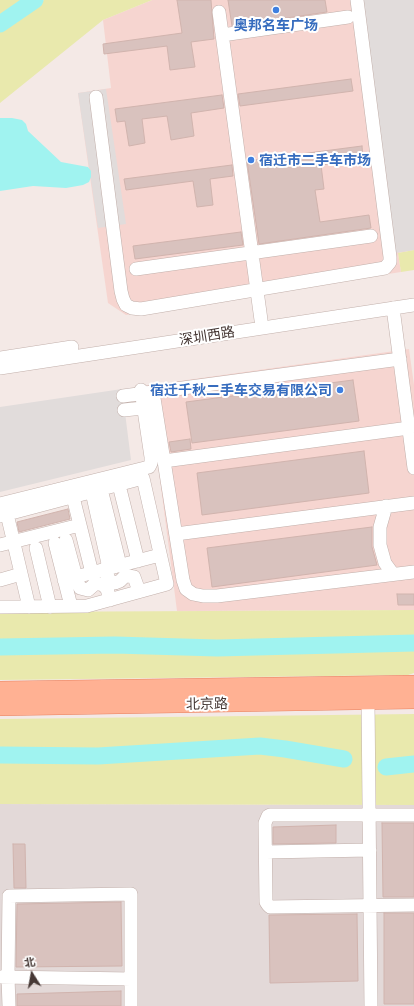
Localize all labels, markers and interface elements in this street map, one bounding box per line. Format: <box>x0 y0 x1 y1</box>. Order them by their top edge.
marker: 奥邦名车广场 <box>271 5 281 15</box>
place label: 奥邦名车广场 <box>234 17 318 33</box>
place label: 宿迁市二手车市场 <box>259 152 371 168</box>
marker: 宿迁市二手车市场 <box>246 155 256 165</box>
street label: 深圳西路 <box>178 323 236 349</box>
place label: 宿迁千秋二手车交易有限公司 <box>150 382 332 398</box>
marker: 宿迁千秋二手车交易有限公司 <box>335 385 345 395</box>
street label: 北京路 <box>186 695 228 713</box>
north arrow <box>12 954 52 994</box>
text: 北 <box>23 954 36 969</box>

